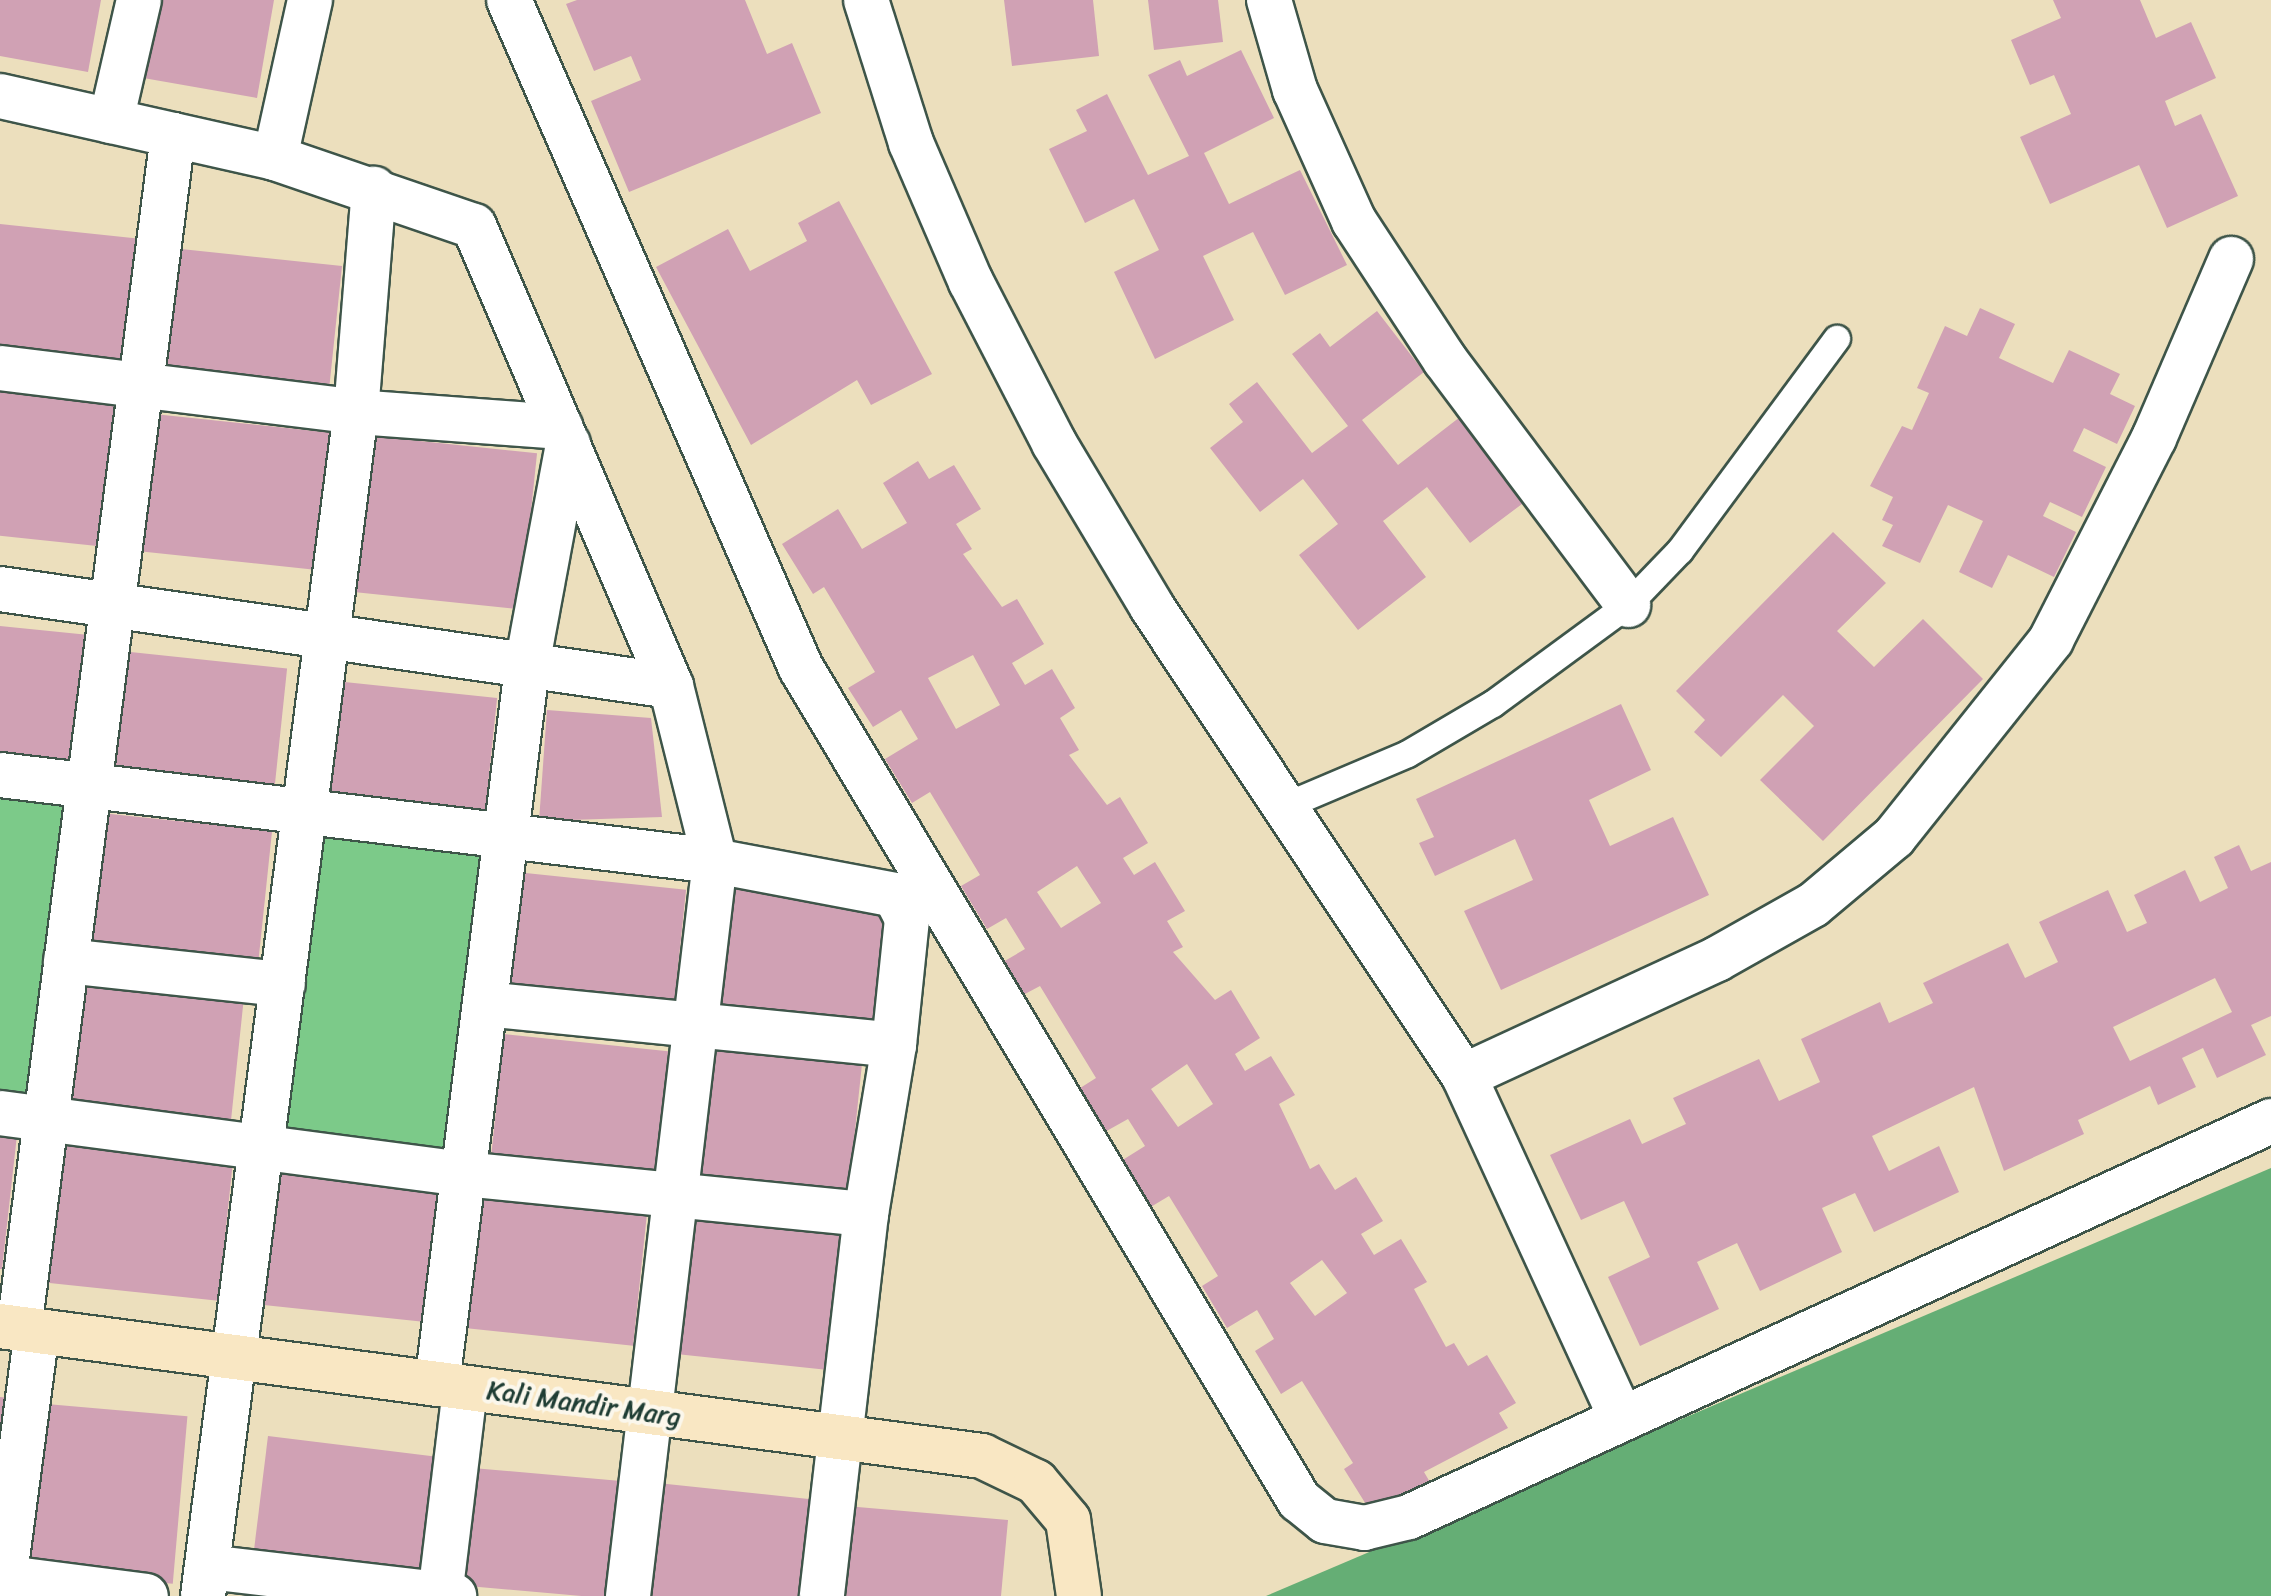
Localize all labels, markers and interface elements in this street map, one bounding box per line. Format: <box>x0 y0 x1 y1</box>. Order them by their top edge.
street label: Kali Mandir Marg <box>485 1375 683 1433</box>

